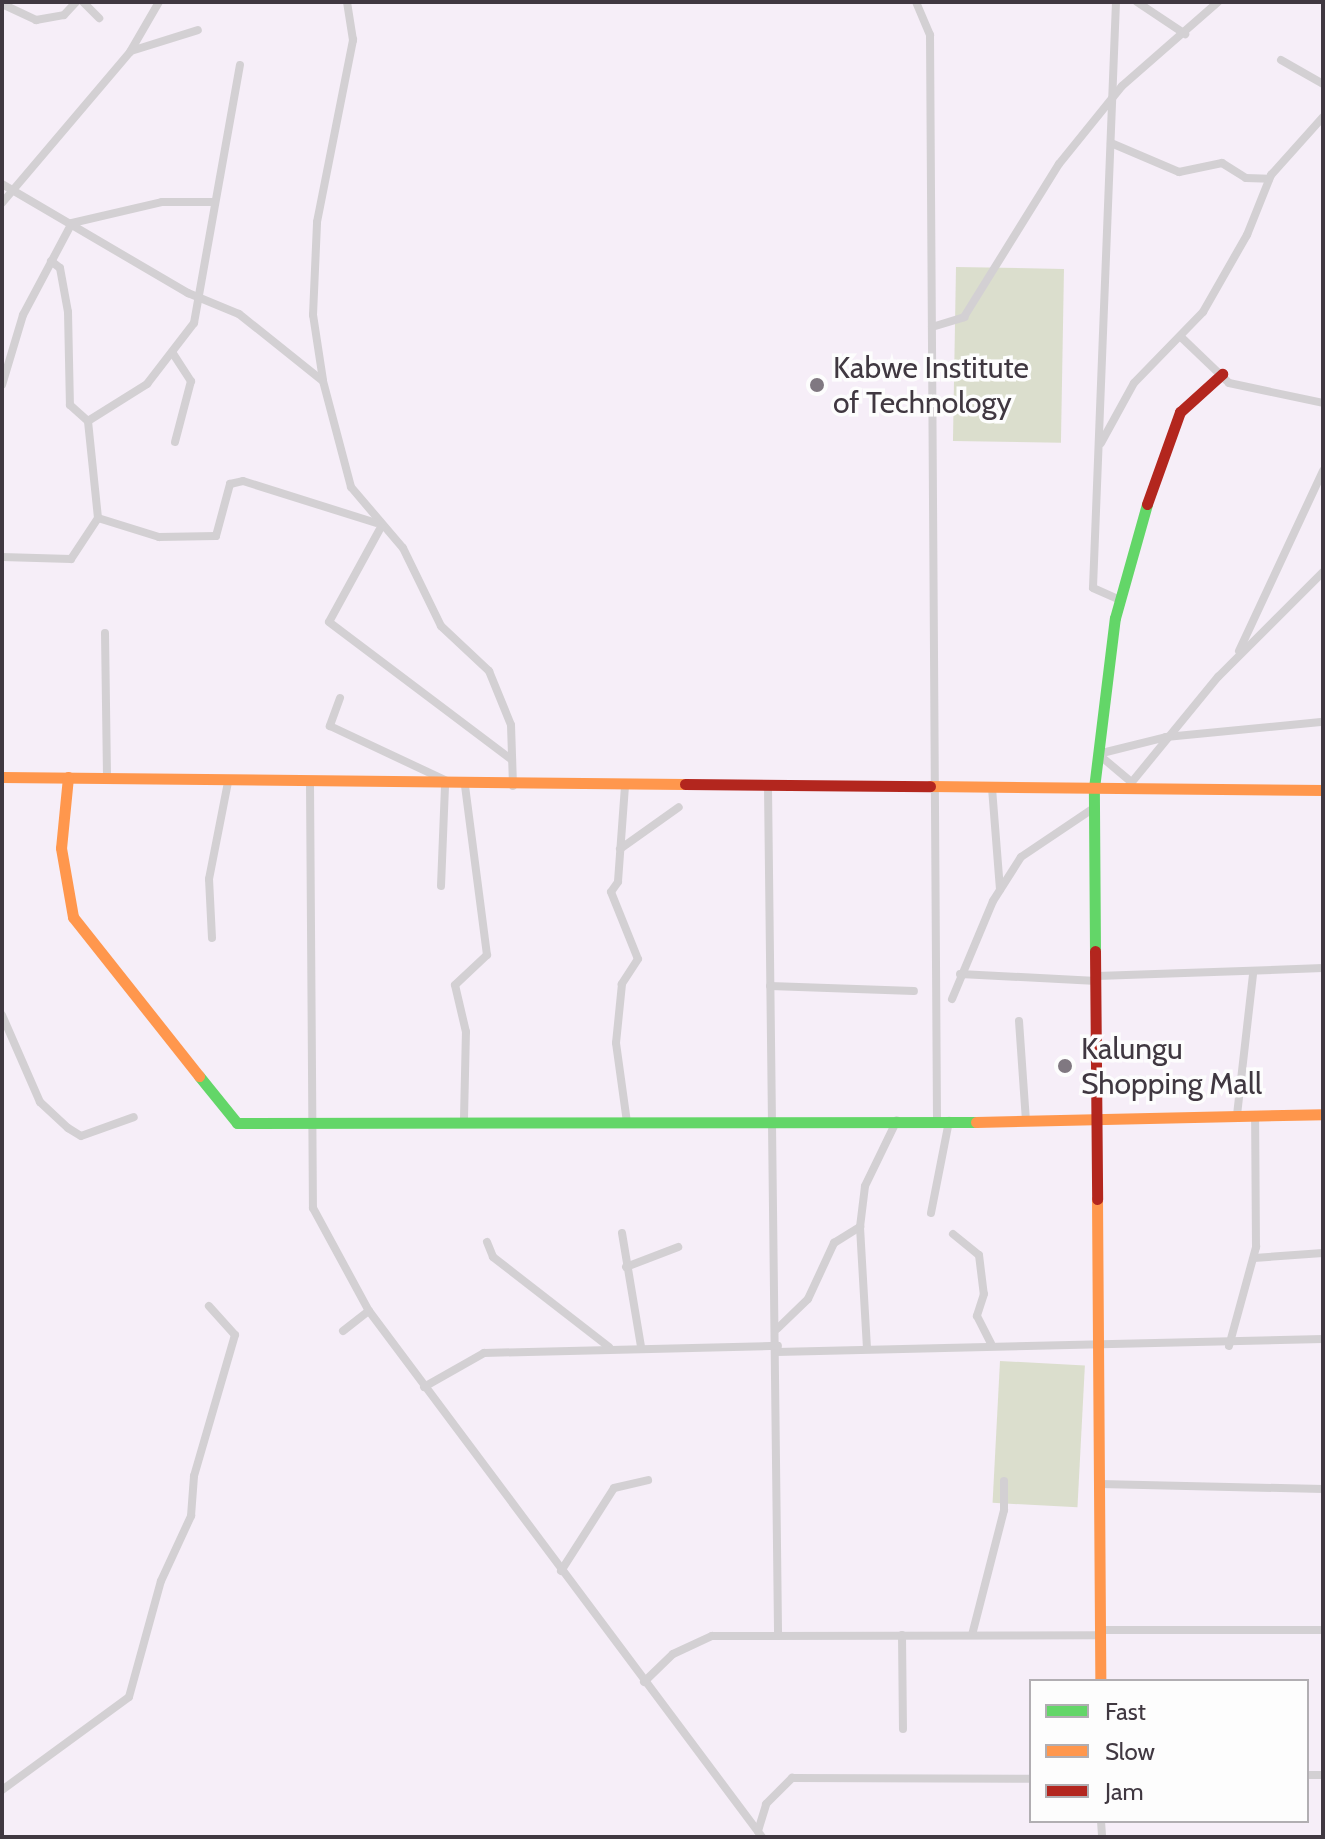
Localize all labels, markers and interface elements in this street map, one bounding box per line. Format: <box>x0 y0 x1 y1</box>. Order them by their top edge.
place label: Kabwe Institute of Technology <box>833 350 1029 420</box>
marker: Kabwe Institute of Technology <box>808 376 826 394</box>
place label: Kalungu Shopping Mall <box>1081 1031 1262 1102</box>
marker: Kalungu Shopping Mall <box>1056 1057 1074 1075</box>
legend <box>1029 1679 1309 1823</box>
text: Fast <box>1105 1697 1146 1726</box>
text: Slow <box>1105 1737 1155 1766</box>
text: Jam <box>1105 1777 1143 1806</box>

